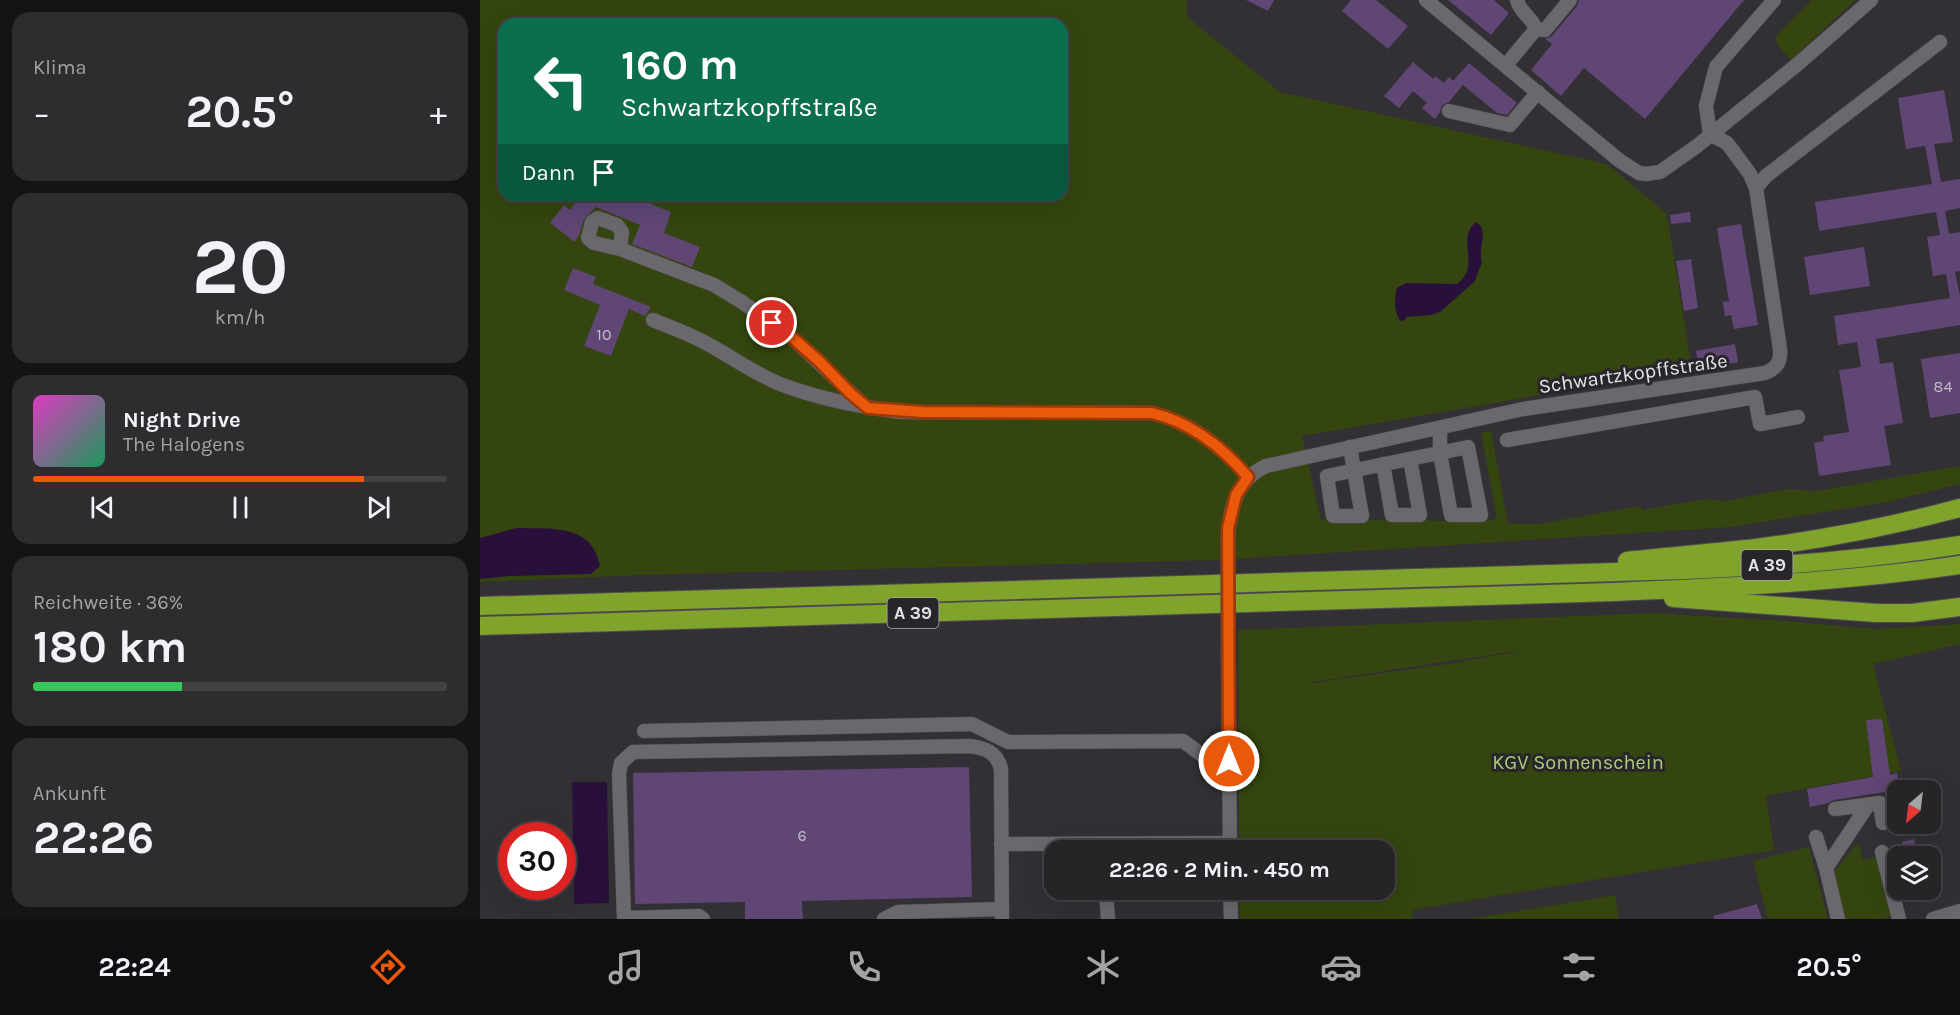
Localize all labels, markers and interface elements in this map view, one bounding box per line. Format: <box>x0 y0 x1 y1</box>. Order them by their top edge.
text: 160 m <box>621 40 739 90</box>
icon: left <box>522 42 600 120</box>
text: Klima <box>33 56 86 79</box>
text: 20.5° <box>185 86 295 138</box>
text: Schwartzkopffstraße <box>621 91 878 123</box>
text: − <box>33 94 50 132</box>
text: + <box>430 94 447 132</box>
icon: arrive <box>587 156 620 189</box>
text: Dann <box>522 160 575 186</box>
text: 20 <box>192 221 288 313</box>
pin <box>746 297 797 348</box>
text: km/h <box>215 306 265 329</box>
icon: arrive <box>755 306 788 339</box>
house number: 10 <box>597 325 611 344</box>
street label: Schwartzkopffstraße <box>1537 349 1729 398</box>
house number: 84 <box>1934 377 1952 396</box>
text: Night Drive <box>123 407 241 433</box>
text: The Halogens <box>123 433 245 456</box>
icon: previous <box>86 491 119 524</box>
icon: pause <box>224 491 257 524</box>
icon: next <box>362 491 395 524</box>
road number: A 39 <box>1742 550 1792 580</box>
text: Reichweite · 36% <box>33 591 183 614</box>
road number: A 39 <box>888 598 938 628</box>
text: 180 km <box>33 621 187 673</box>
position arrow <box>1197 729 1261 793</box>
park label: KGV Sonnenschein <box>1492 751 1664 774</box>
north arrow <box>1887 780 1941 834</box>
map controls <box>1887 780 1941 900</box>
text: Ankunft <box>33 782 106 805</box>
text: 22:26 <box>33 812 154 864</box>
speed limit sign: 30 <box>498 822 576 900</box>
house number: 6 <box>797 826 807 845</box>
button: layers <box>1887 846 1941 900</box>
text: 22:26 · 2 Min. · 450 m <box>1109 857 1330 883</box>
icon: directions <box>367 946 409 988</box>
icon: music <box>605 946 647 988</box>
icon: phone <box>843 946 885 988</box>
icon: climate <box>1082 946 1124 988</box>
icon: car <box>1320 946 1362 988</box>
icon: filters <box>1558 946 1600 988</box>
text: 22:24 <box>98 951 170 983</box>
text: 20.5° <box>1796 951 1862 983</box>

